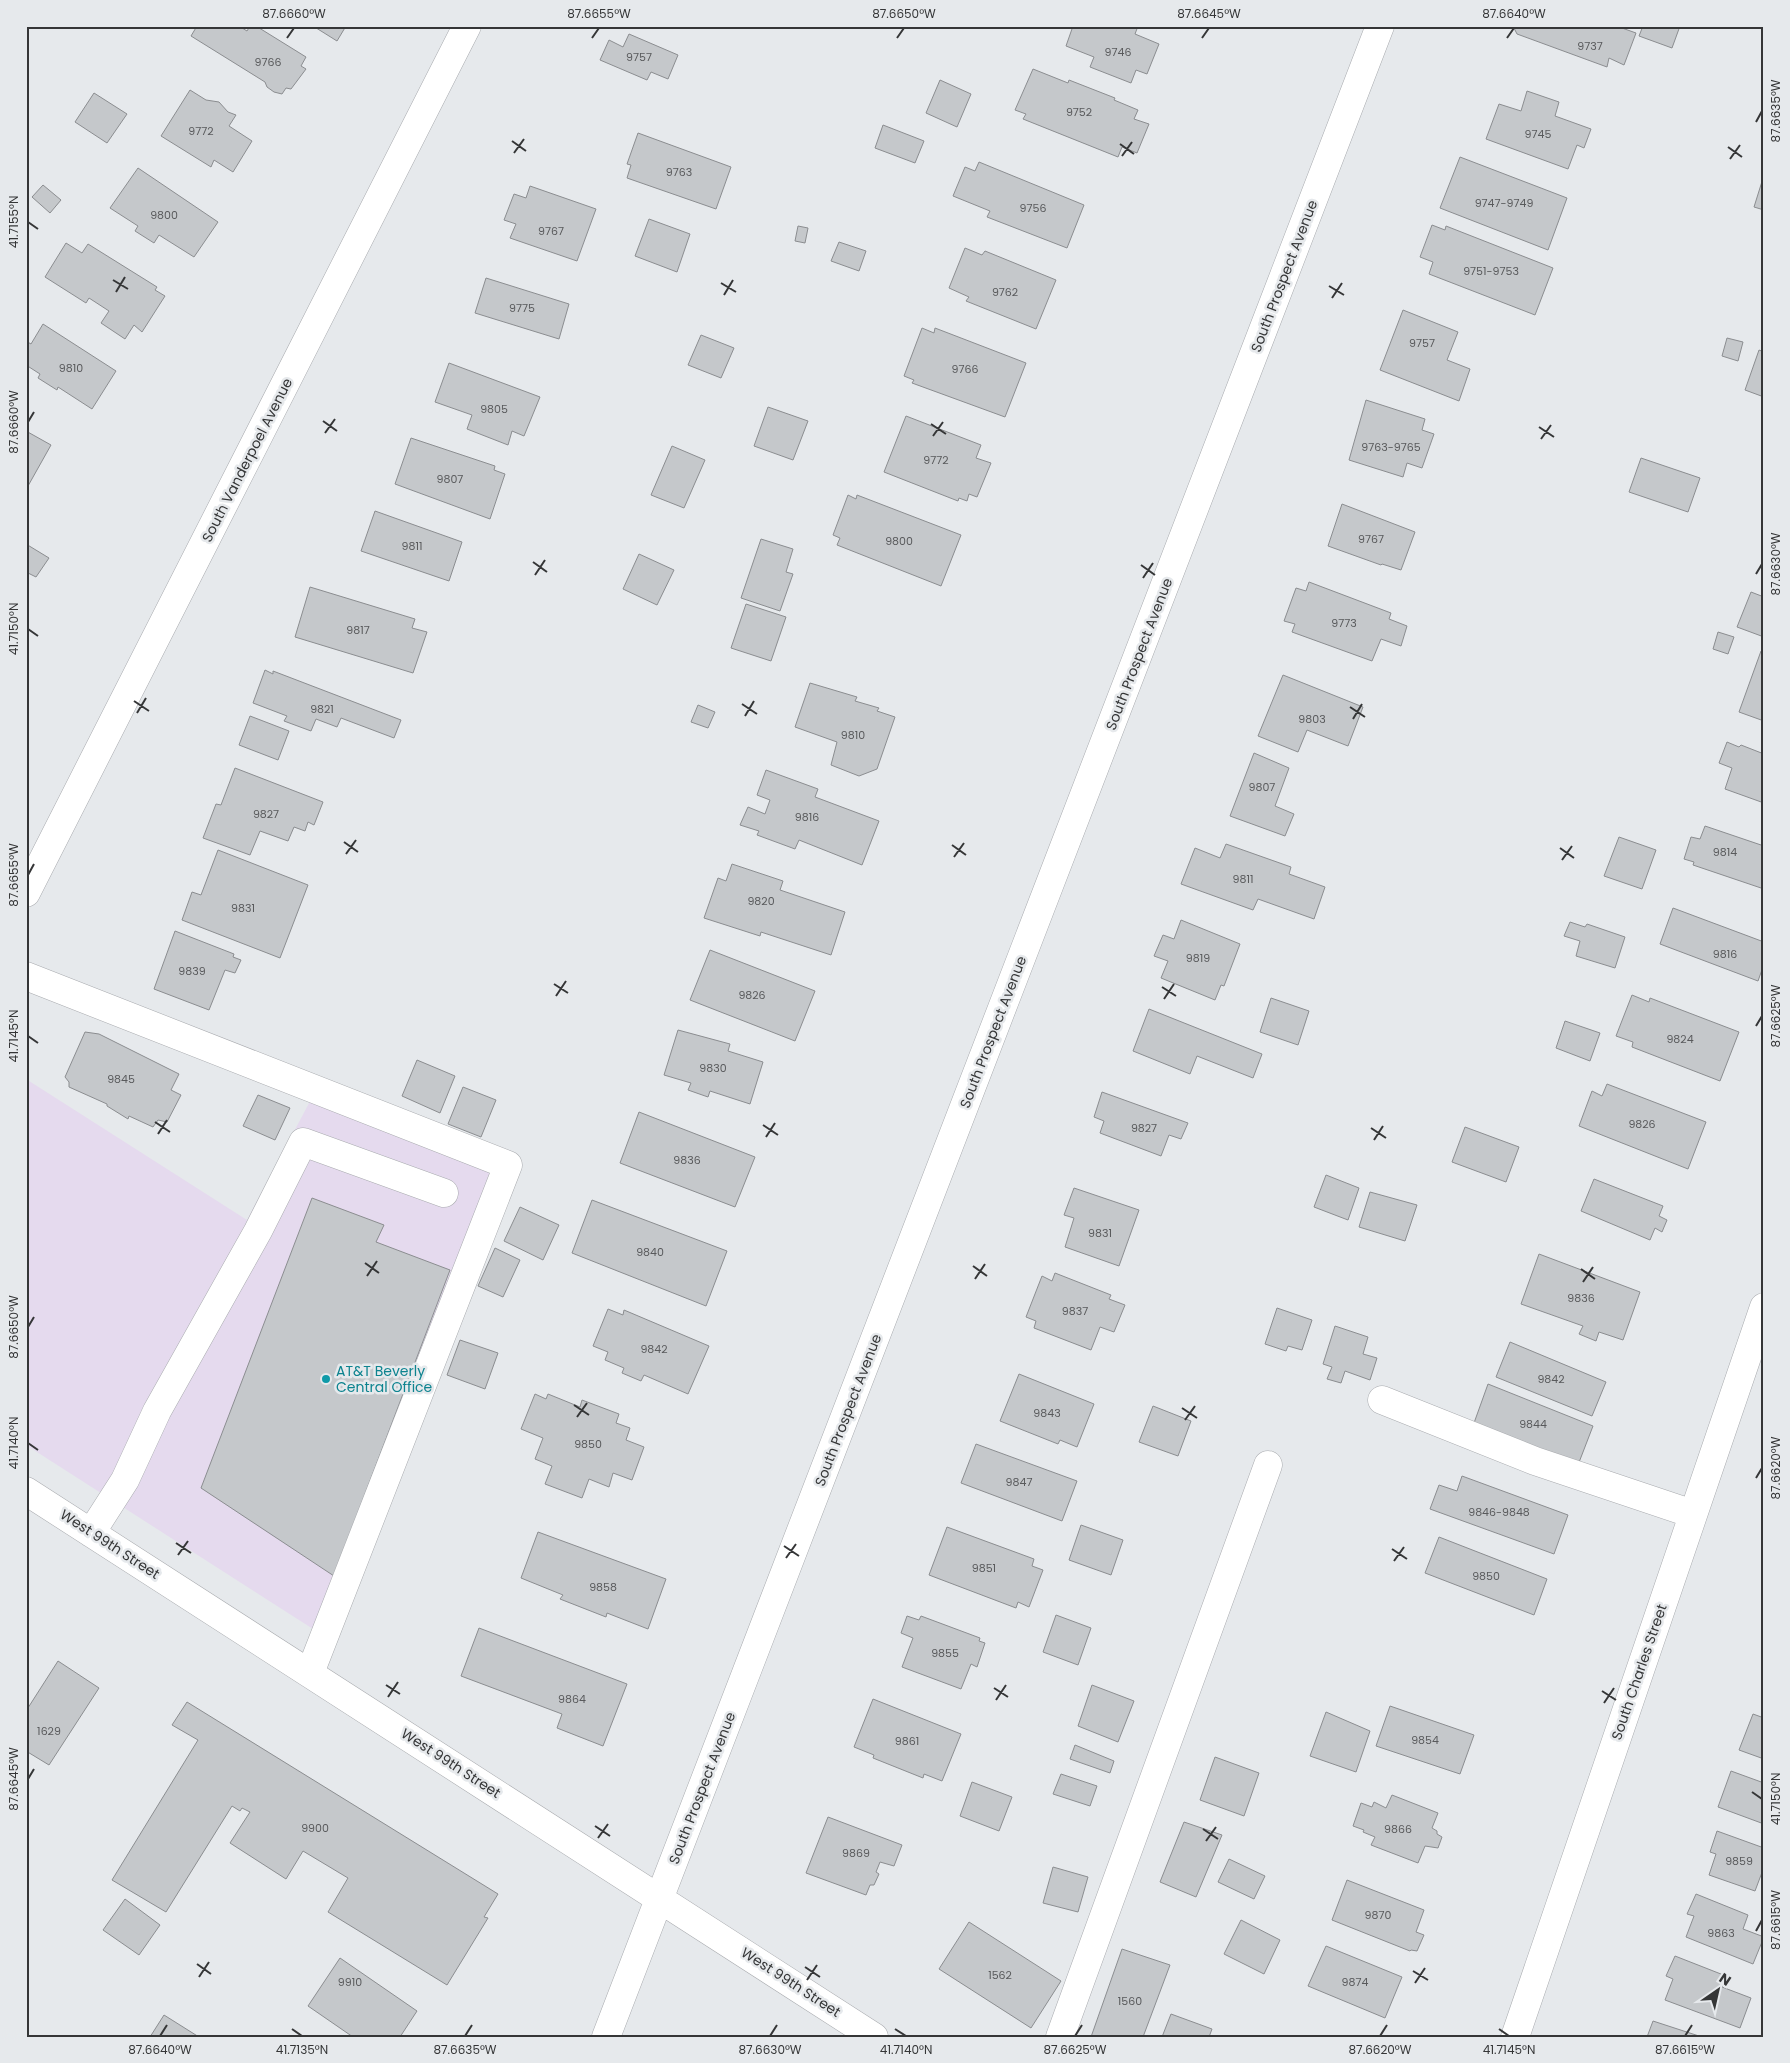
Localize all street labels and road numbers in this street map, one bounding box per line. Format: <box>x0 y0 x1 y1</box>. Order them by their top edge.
street label: South Prospect Avenue <box>1246 197 1322 355</box>
street label: South Vanderpoel Avenue <box>197 374 297 546</box>
street label: South Prospect Avenue <box>1101 575 1177 733</box>
street label: South Prospect Avenue <box>955 953 1031 1111</box>
street label: South Prospect Avenue <box>810 1331 886 1489</box>
street label: West 99th Street <box>56 1504 164 1584</box>
street label: South Charles Street <box>1606 1601 1672 1743</box>
street label: South Prospect Avenue <box>664 1709 740 1867</box>
street label: West 99th Street <box>397 1723 505 1803</box>
street label: West 99th Street <box>737 1942 845 2022</box>

